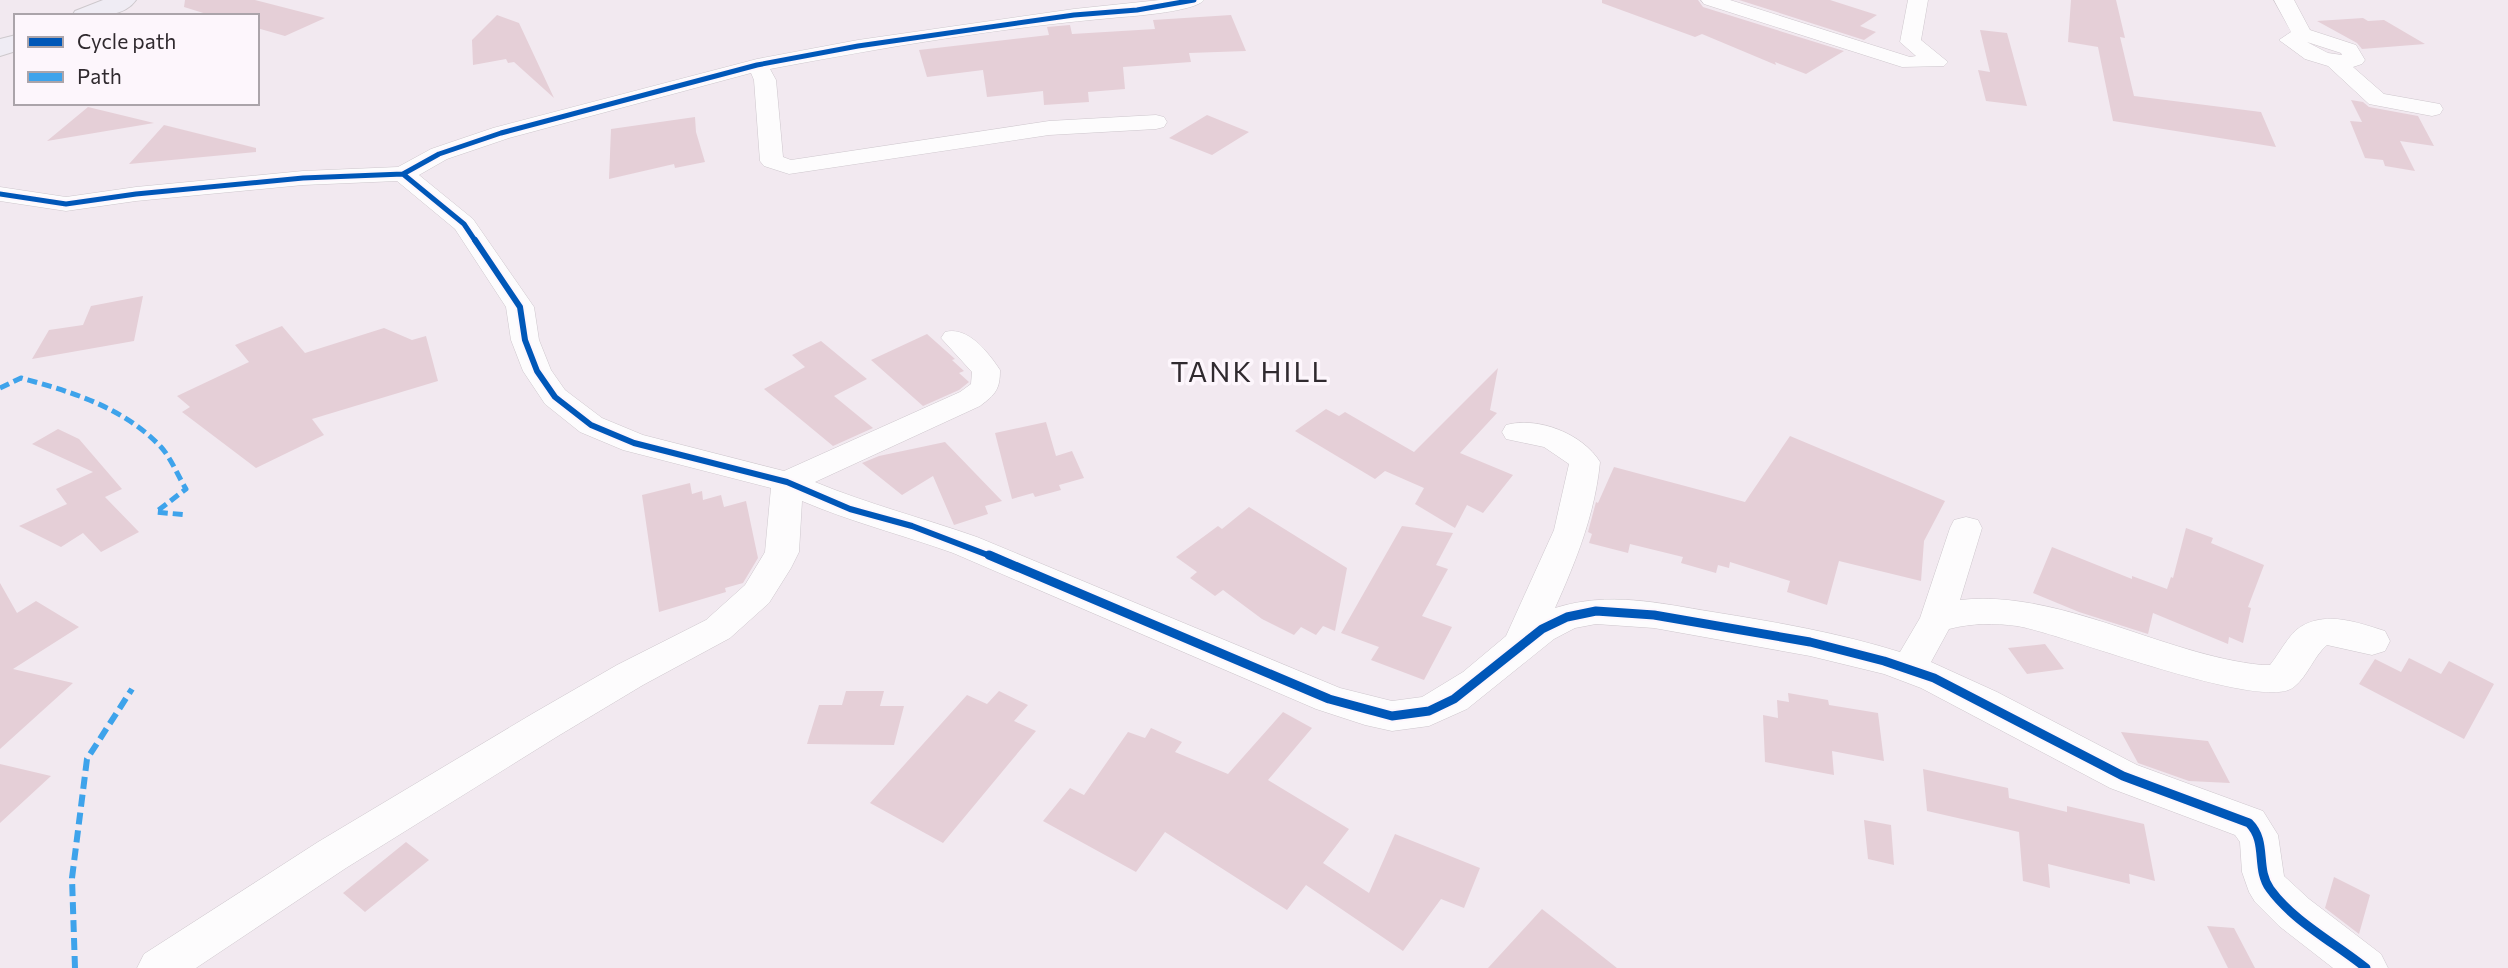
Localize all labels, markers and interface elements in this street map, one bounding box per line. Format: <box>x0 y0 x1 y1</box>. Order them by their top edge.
legend <box>14 14 259 105</box>
text: Cycle path <box>77 28 176 53</box>
text: Path <box>77 63 122 88</box>
district label: TANK HILL <box>1171 354 1329 388</box>

